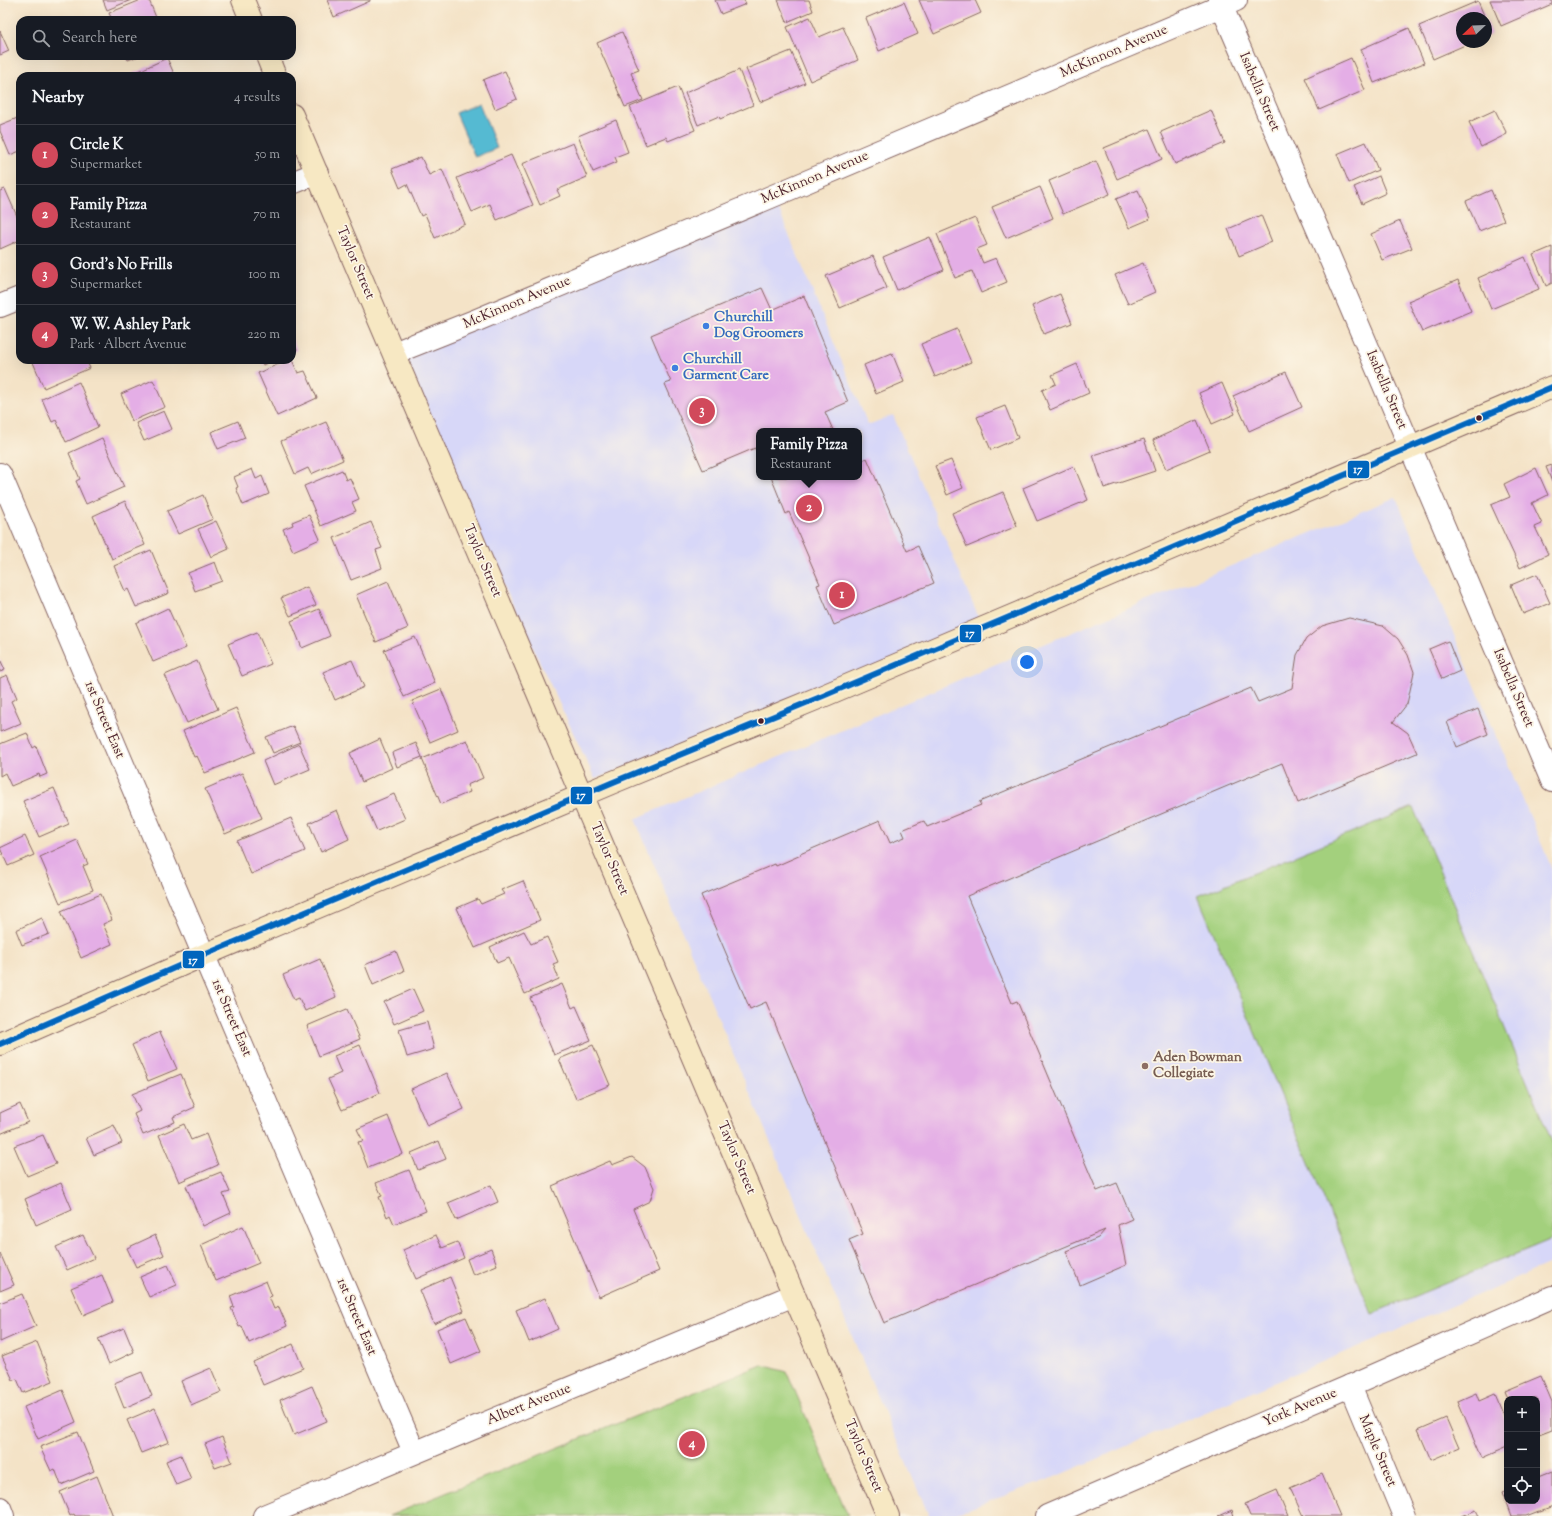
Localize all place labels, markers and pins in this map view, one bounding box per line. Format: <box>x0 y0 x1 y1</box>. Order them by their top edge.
place label: Churchill Dog Groomers <box>714 308 804 344</box>
marker: Churchill Dog Groomers <box>701 321 711 331</box>
place label: Churchill Garment Care <box>683 350 769 386</box>
marker: Churchill Garment Care <box>670 363 680 373</box>
pin: 3 <box>689 396 715 426</box>
unlabelled marker <box>1474 413 1484 423</box>
pin: 2 <box>796 493 822 523</box>
pin: 1 <box>829 580 855 610</box>
unlabelled marker <box>756 716 766 726</box>
place label: Aden Bowman Collegiate <box>1153 1048 1243 1084</box>
marker: Aden Bowman Collegiate <box>1140 1061 1150 1071</box>
pin: 4 <box>679 1429 705 1459</box>

